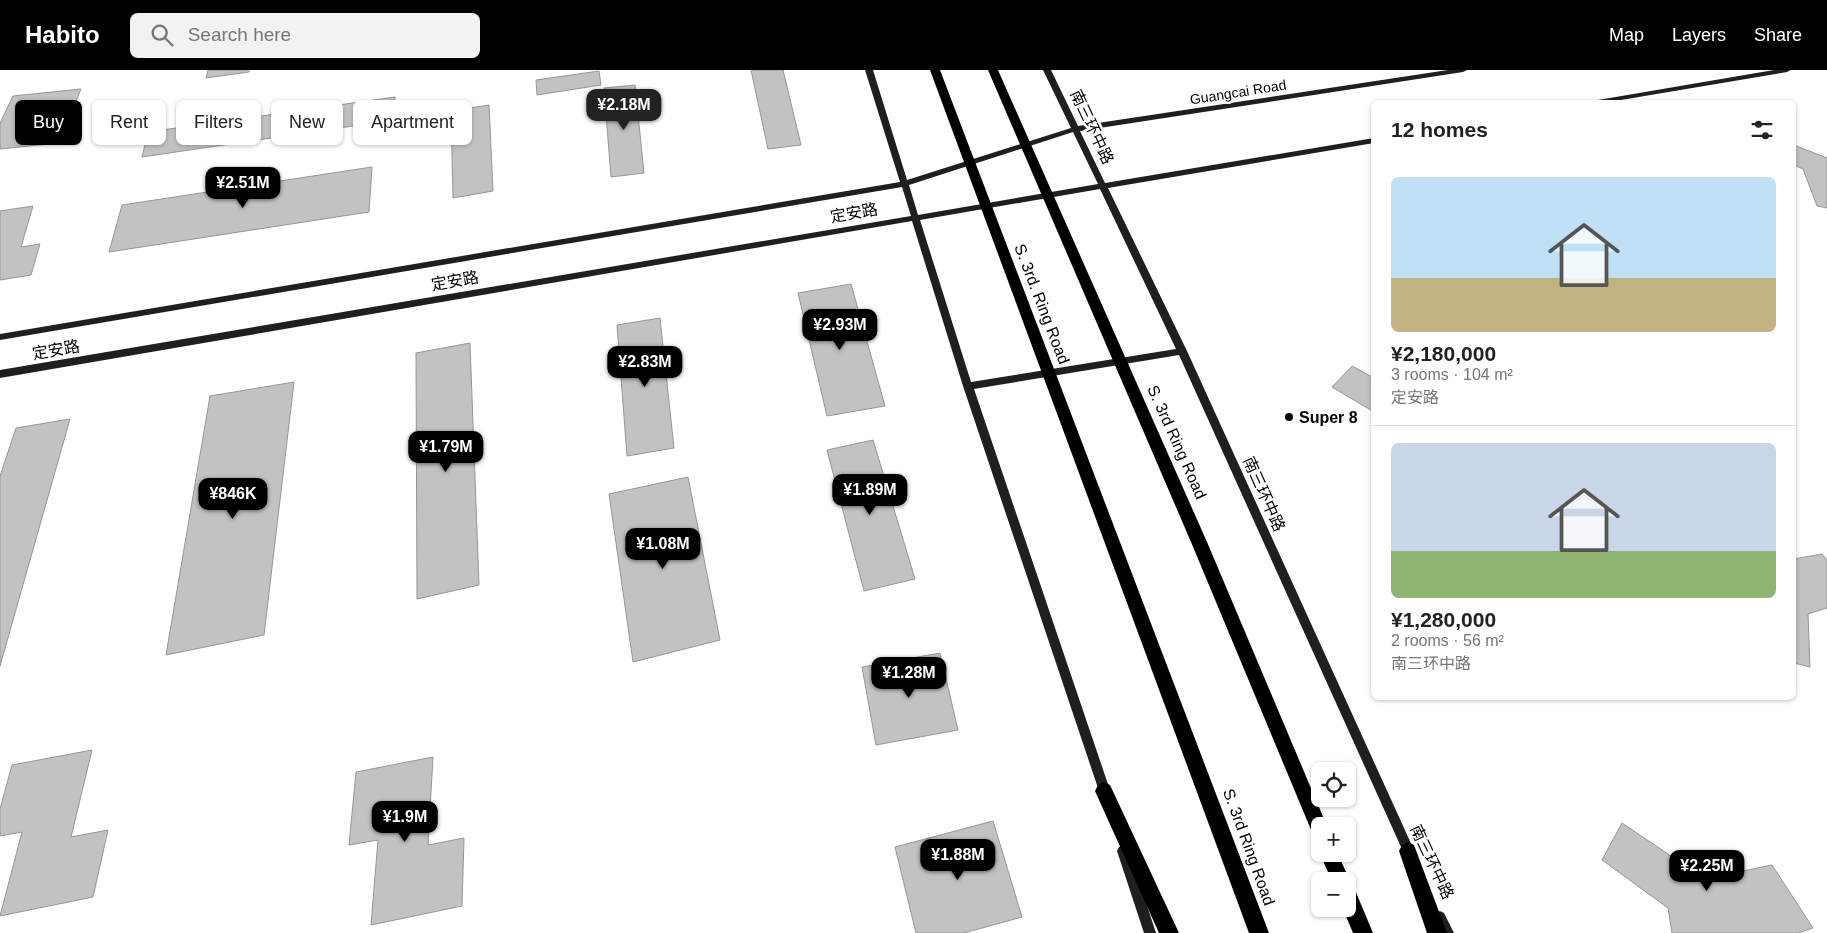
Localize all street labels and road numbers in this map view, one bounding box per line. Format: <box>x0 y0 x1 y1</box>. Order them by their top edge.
street label: Guangcai Road <box>1189 76 1287 108</box>
street label: 南三环中路 <box>1067 87 1117 167</box>
street label: 定安路 <box>829 200 879 226</box>
street label: S. 3rd. Ring Road <box>1011 242 1073 366</box>
street label: 定安路 <box>430 268 480 294</box>
street label: 定安路 <box>31 337 81 363</box>
street label: S. 3rd Ring Road <box>1144 382 1210 502</box>
street label: 南三环中路 <box>1240 454 1288 534</box>
street label: S. 3rd Ring Road <box>1220 786 1278 908</box>
street label: 南三环中路 <box>1407 822 1457 902</box>

